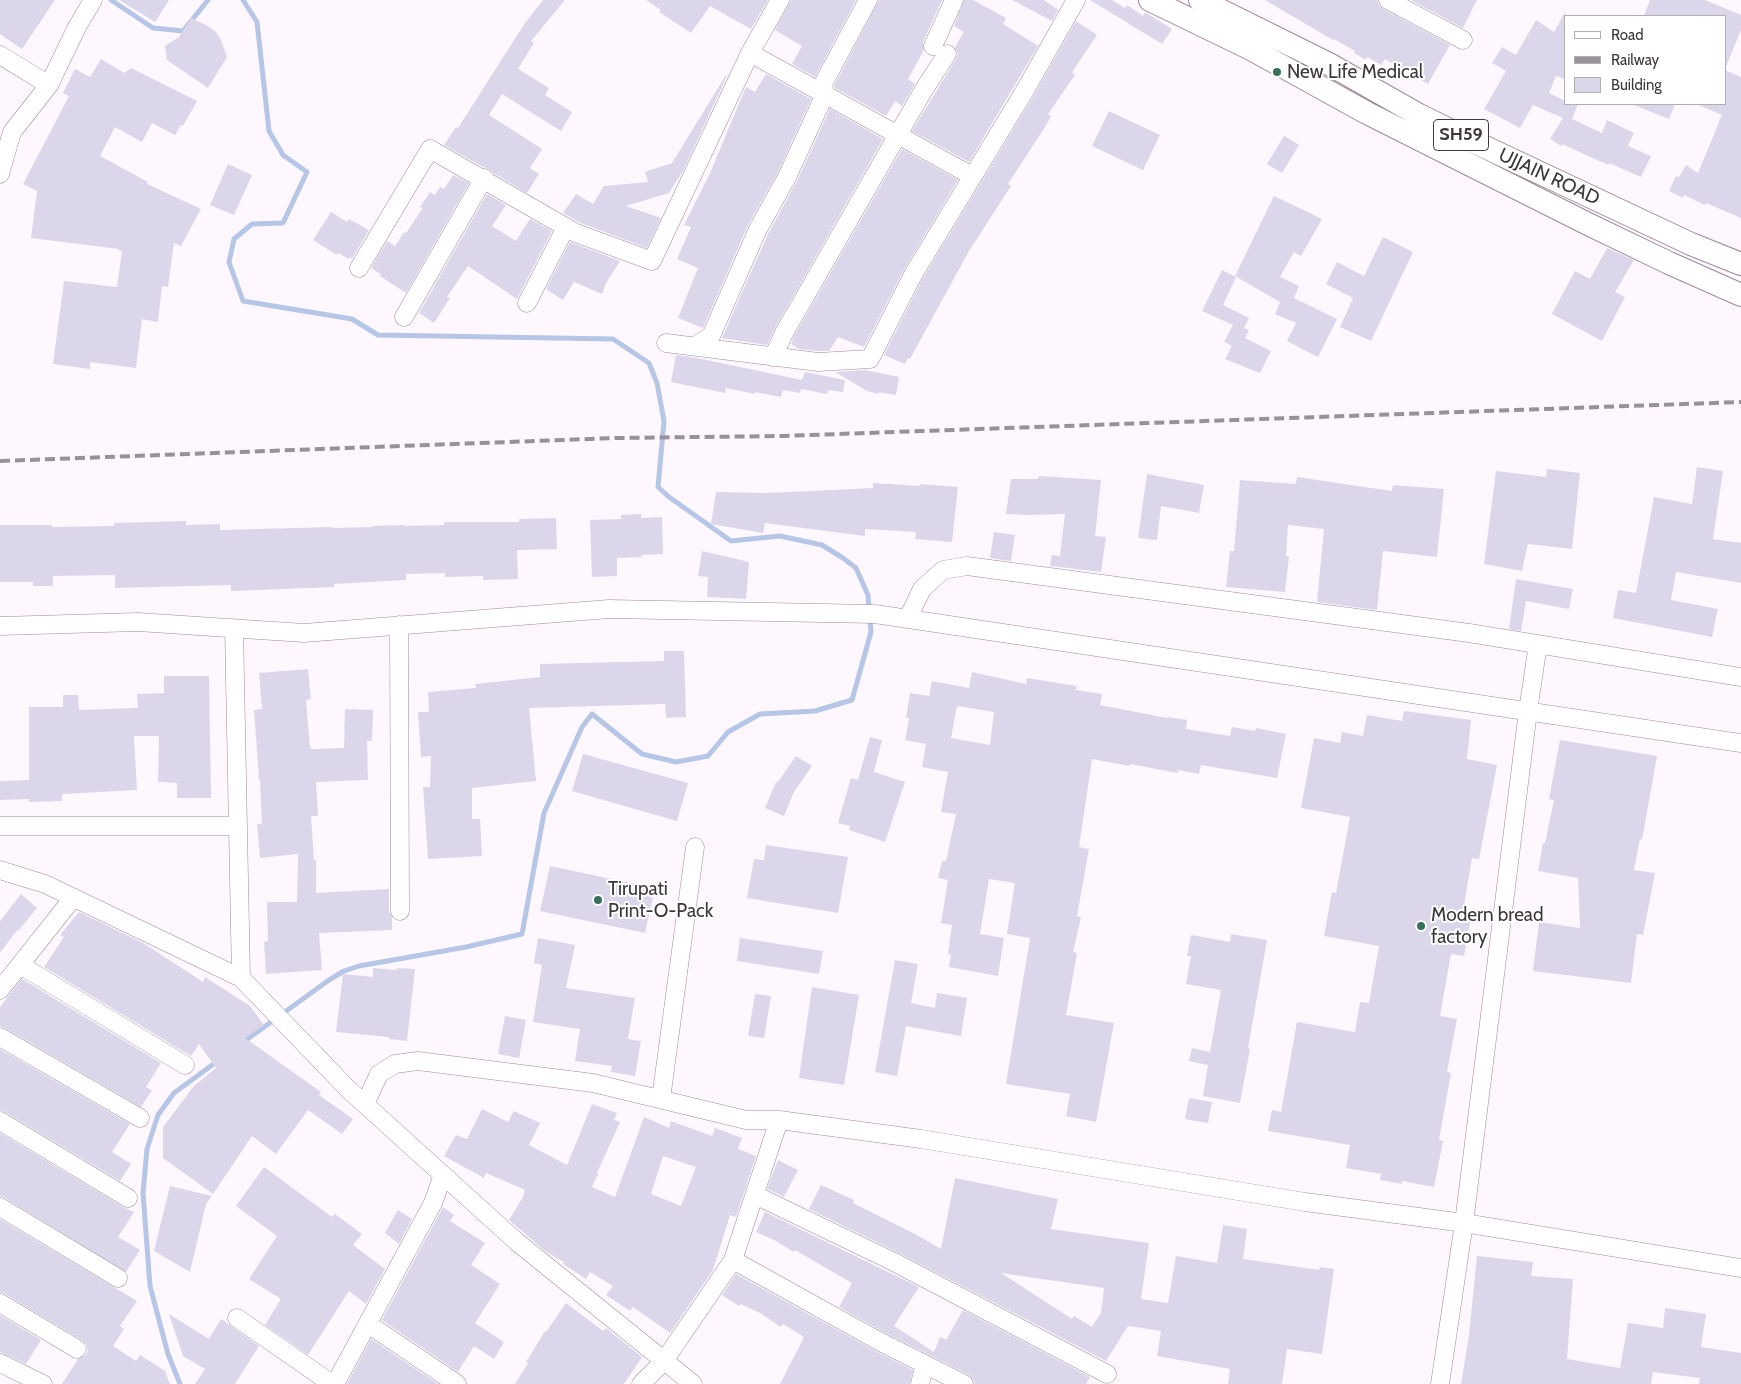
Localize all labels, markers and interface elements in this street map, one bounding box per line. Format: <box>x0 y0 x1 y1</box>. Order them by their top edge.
legend <box>1564 15 1726 105</box>
text: Road <box>1611 26 1644 44</box>
text: Railway <box>1611 51 1659 69</box>
place label: New Life Medical <box>1287 61 1423 83</box>
marker: New Life Medical <box>1271 66 1283 78</box>
text: Building <box>1611 76 1662 94</box>
road number: SH59 <box>1434 120 1488 150</box>
street label: UJJAIN ROAD <box>1495 144 1603 210</box>
place label: Tirupati Print-O-Pack <box>608 878 713 922</box>
marker: Tirupati Print-O-Pack <box>592 894 604 906</box>
place label: Modern bread factory <box>1431 904 1544 948</box>
marker: Modern bread factory <box>1415 920 1427 932</box>

